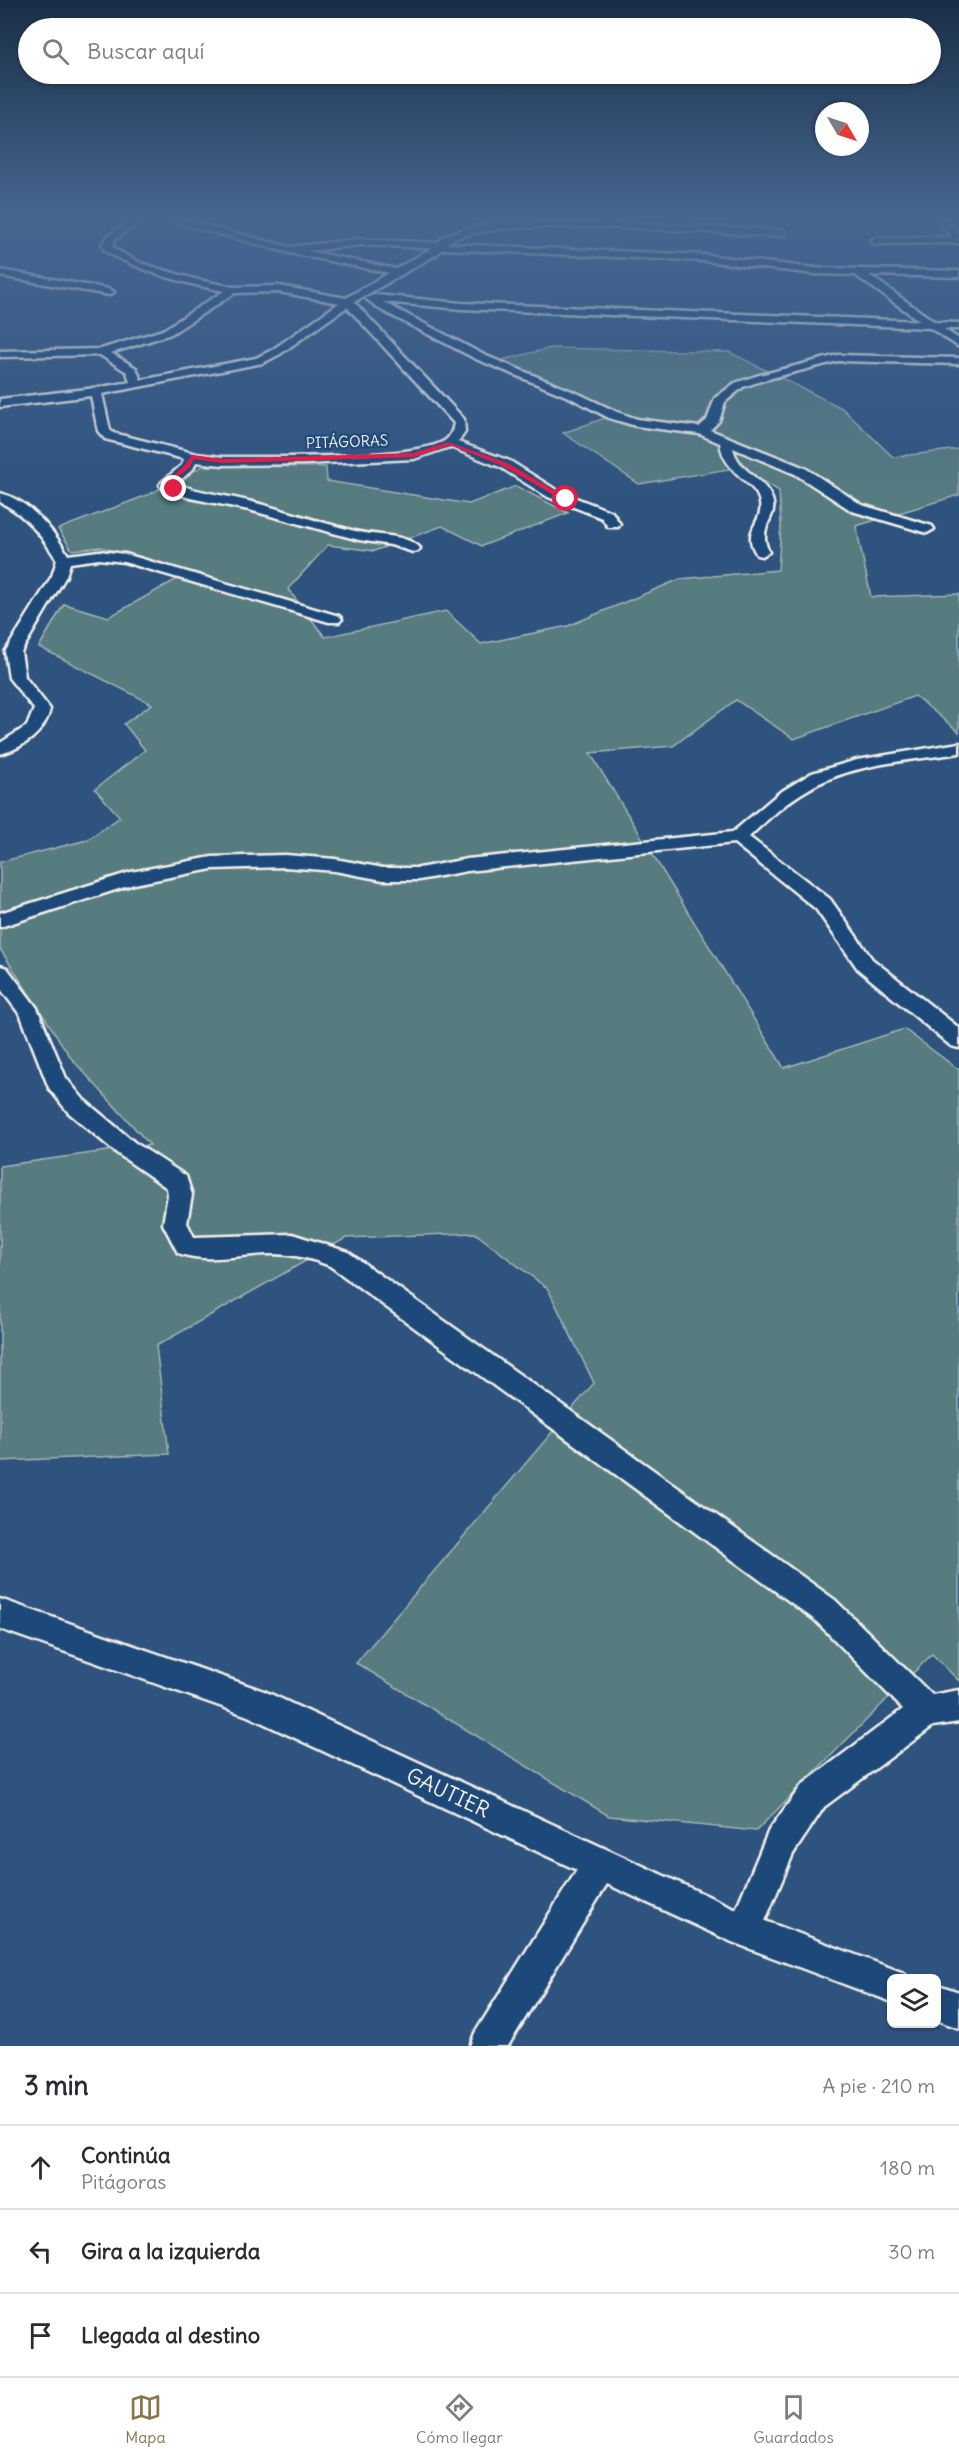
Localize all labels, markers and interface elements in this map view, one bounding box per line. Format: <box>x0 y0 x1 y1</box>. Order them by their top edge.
search box <box>18 18 941 84</box>
icon: search <box>39 35 72 68</box>
text: Buscar aquí <box>87 37 204 65</box>
north arrow <box>815 102 869 156</box>
street label: PITÁGORAS <box>306 431 388 452</box>
route end <box>160 475 186 501</box>
route start <box>552 485 578 511</box>
street label: GAUTIER <box>402 1762 494 1824</box>
map controls <box>887 1974 941 2028</box>
button: layers <box>887 1974 941 2028</box>
text: 3 min <box>24 2069 89 2102</box>
text: A pie · 210 m <box>822 2073 935 2098</box>
text: Continúa <box>81 2141 170 2169</box>
icon: ahead <box>24 2151 57 2184</box>
text: 180 m <box>880 2155 935 2180</box>
text: Pitágoras <box>81 2169 166 2194</box>
icon: left <box>24 2235 57 2268</box>
text: Gira a la izquierda <box>81 2237 260 2265</box>
text: 30 m <box>888 2239 935 2264</box>
icon: arrive <box>24 2319 57 2352</box>
text: Llegada al destino <box>81 2321 260 2349</box>
tab: Mapa <box>125 2391 166 2447</box>
tab: Cómo llegar <box>416 2391 503 2447</box>
tab: Guardados <box>753 2391 834 2447</box>

